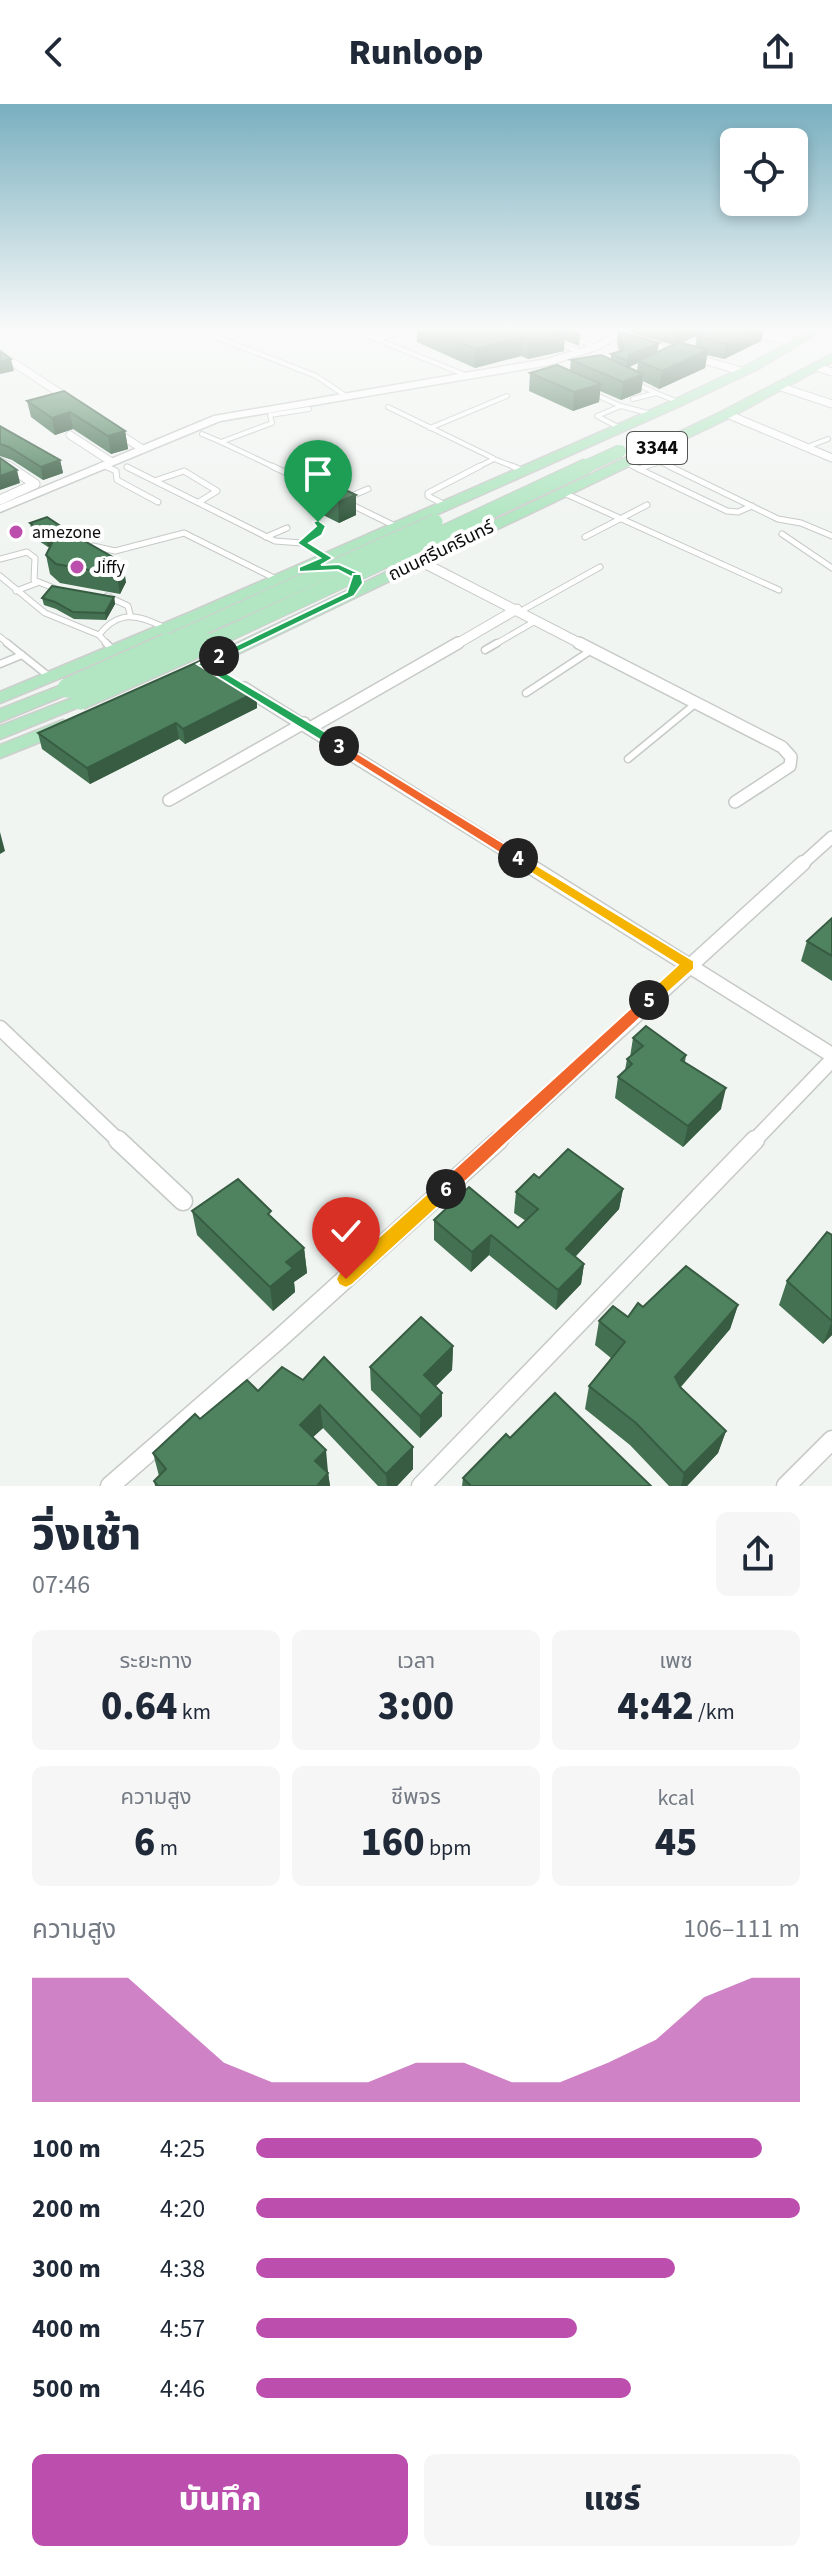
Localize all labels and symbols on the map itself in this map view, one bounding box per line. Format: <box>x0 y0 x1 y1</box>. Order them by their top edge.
road number: 3344 <box>627 432 687 464</box>
pin <box>284 440 352 522</box>
street label: ถนนศรีนครินทร์ <box>384 514 499 587</box>
place label: amezone <box>32 520 101 545</box>
marker: amezone <box>7 523 25 541</box>
place label: Jiffy <box>93 555 125 580</box>
marker: Jiffy <box>68 558 86 576</box>
pin: 2 <box>199 636 239 676</box>
pin: 3 <box>319 726 359 766</box>
pin: 4 <box>498 838 538 878</box>
pin: 5 <box>629 980 669 1020</box>
pin: 6 <box>426 1169 466 1209</box>
pin <box>312 1197 380 1279</box>

